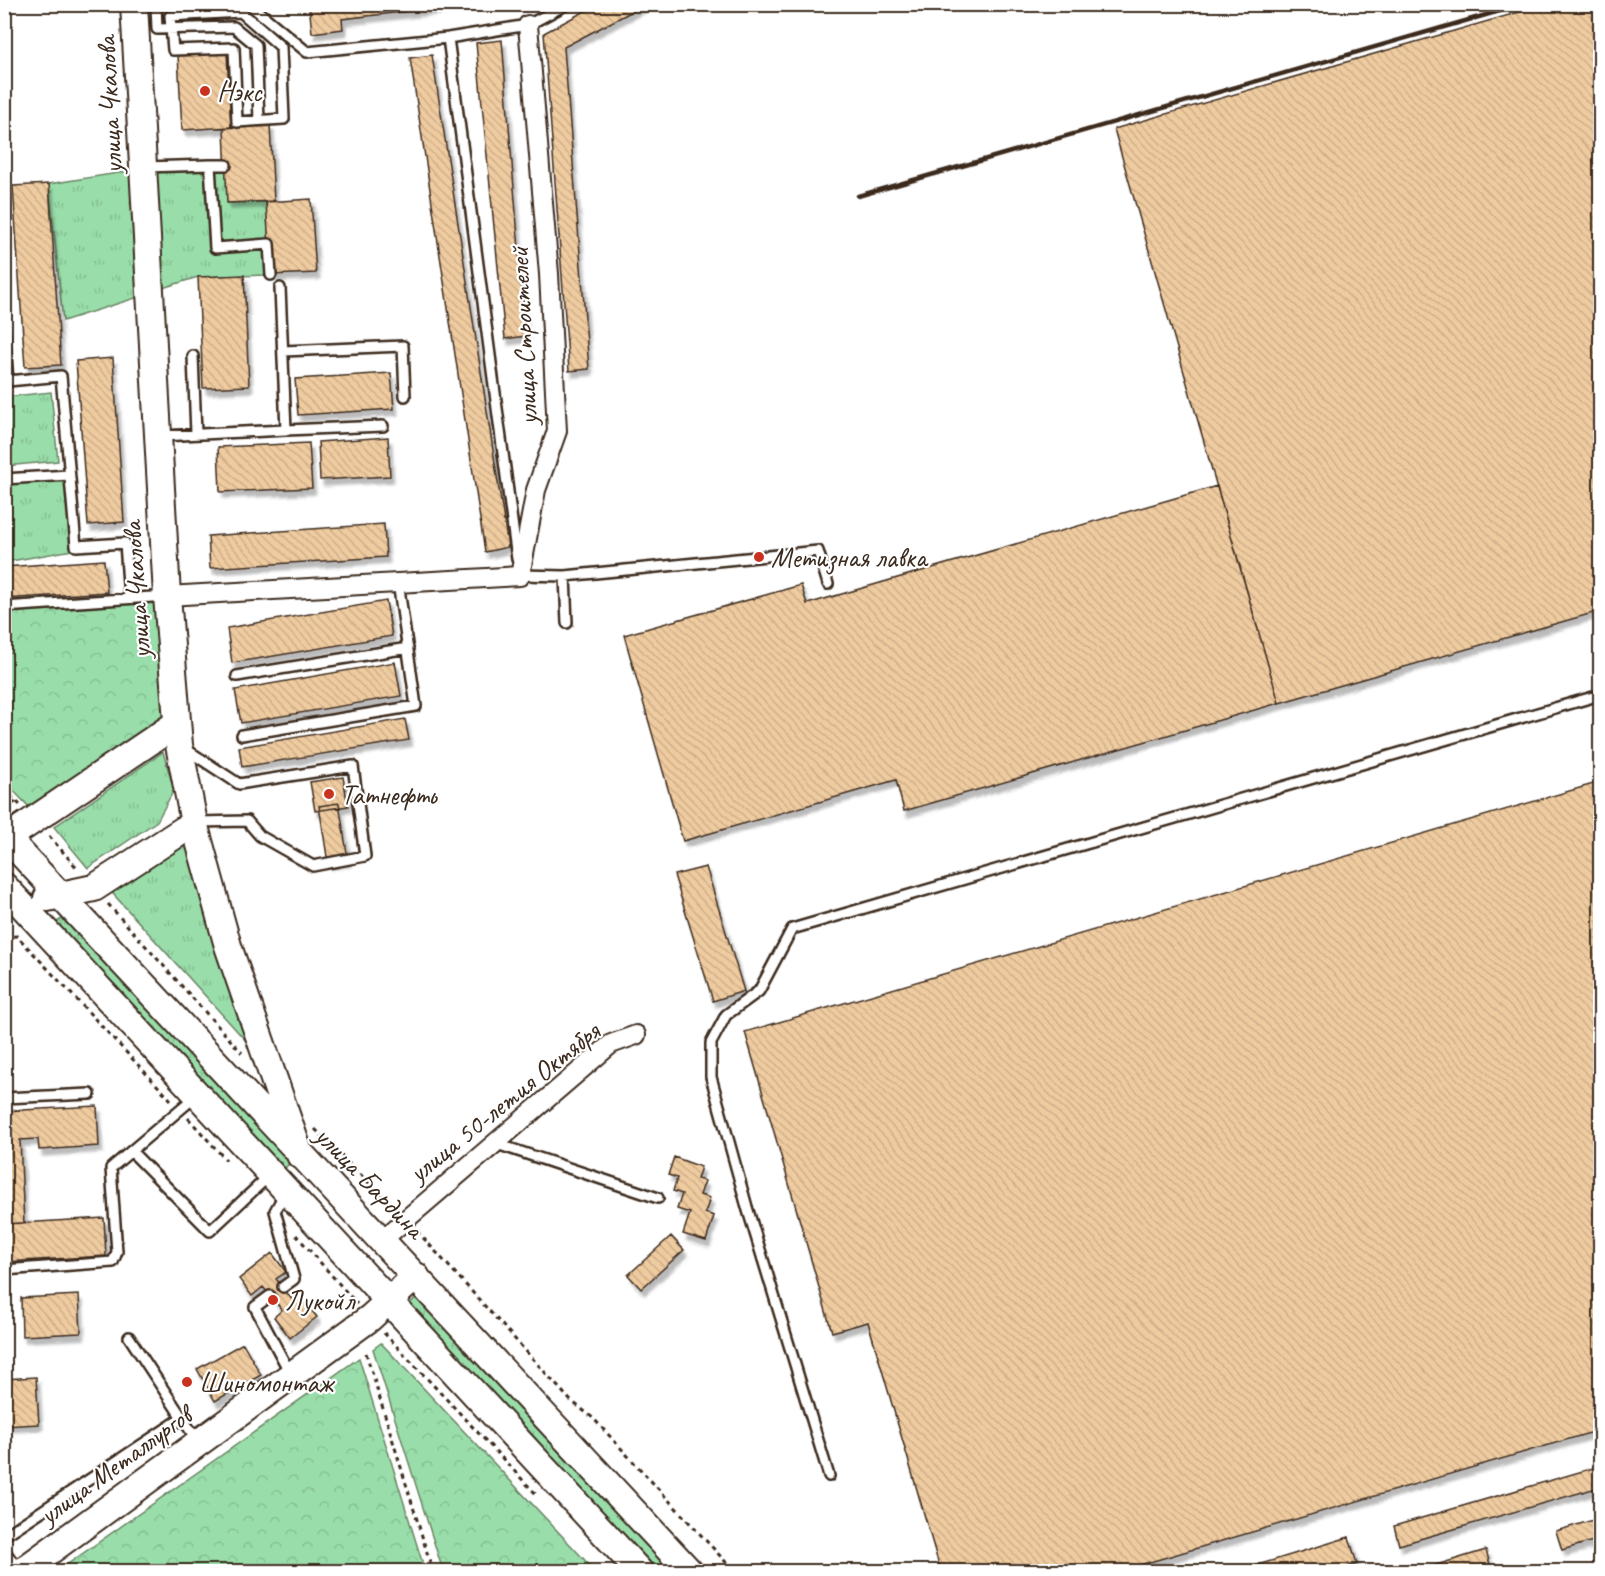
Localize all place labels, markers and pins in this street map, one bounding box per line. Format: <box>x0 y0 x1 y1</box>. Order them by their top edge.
place label: Нэкс <box>217 74 263 109</box>
marker: Нэкс <box>198 84 212 98</box>
place label: Метизная лавка <box>771 540 929 575</box>
marker: Метизная лавка <box>752 550 766 564</box>
place label: Татнефть <box>341 777 439 812</box>
marker: Татнефть <box>322 787 336 801</box>
place label: Лукойл <box>285 1283 356 1318</box>
marker: Лукойл <box>266 1293 280 1307</box>
place label: Шиномонтаж <box>199 1365 336 1400</box>
marker: Шиномонтаж <box>180 1375 194 1389</box>

